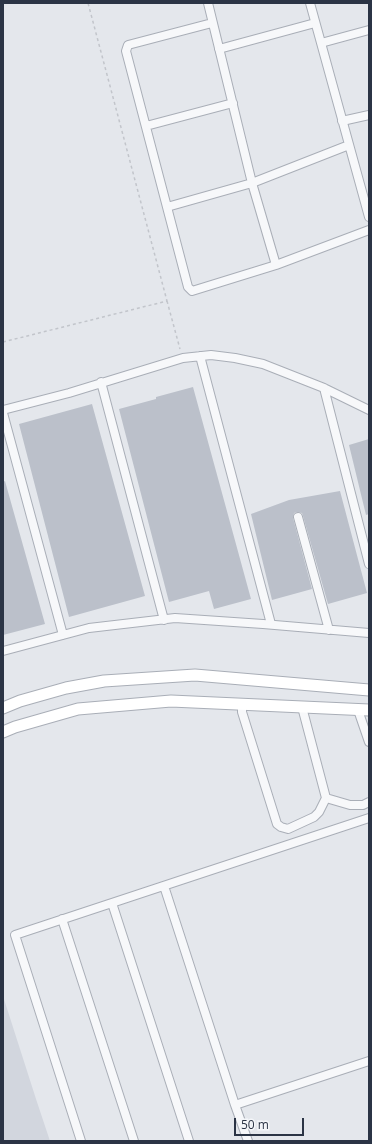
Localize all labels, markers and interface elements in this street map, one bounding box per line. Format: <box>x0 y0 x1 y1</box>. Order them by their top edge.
scale bar <box>236 1110 306 1136</box>
text: 50 m <box>241 1116 269 1133</box>

